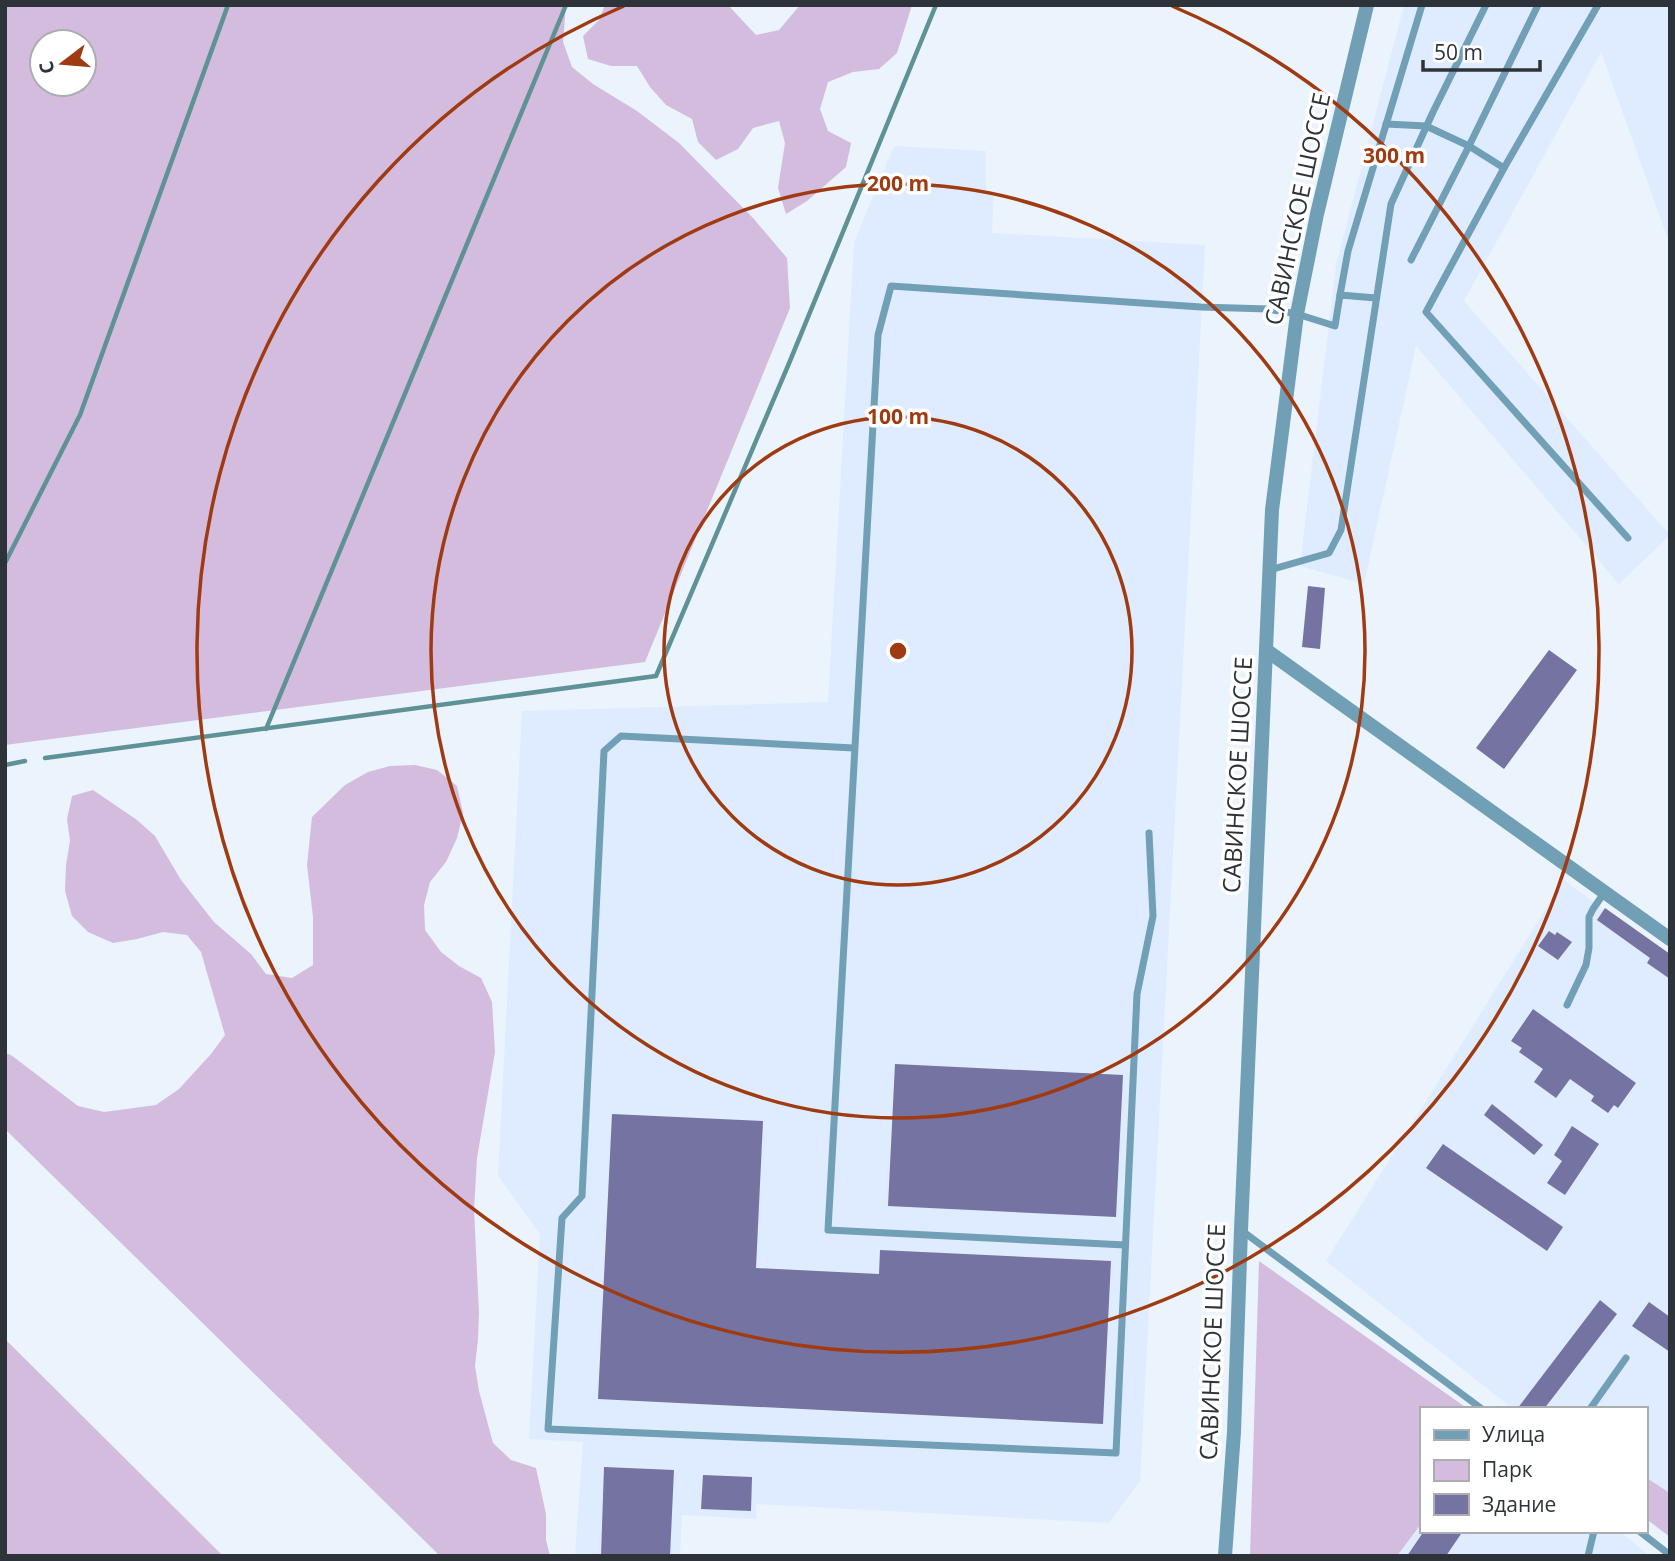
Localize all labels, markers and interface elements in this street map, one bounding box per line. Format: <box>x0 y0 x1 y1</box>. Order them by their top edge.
north arrow <box>28 28 98 98</box>
scale bar <box>1423 28 1540 72</box>
text: 50 m <box>1434 38 1483 66</box>
text: С <box>32 58 61 77</box>
street label: САВИНСКОЕ ШОССЕ <box>1256 89 1337 328</box>
text: 300 m <box>1363 141 1425 169</box>
text: 200 m <box>867 169 929 197</box>
text: 100 m <box>867 402 929 430</box>
centre of rings <box>886 639 910 663</box>
street label: САВИНСКОЕ ШОССЕ <box>1214 656 1259 894</box>
street label: САВИНСКОЕ ШОССЕ <box>1191 1223 1232 1461</box>
legend <box>1420 1407 1647 1533</box>
text: Улица <box>1482 1420 1545 1448</box>
text: Парк <box>1482 1455 1533 1483</box>
text: Здание <box>1482 1490 1556 1518</box>

